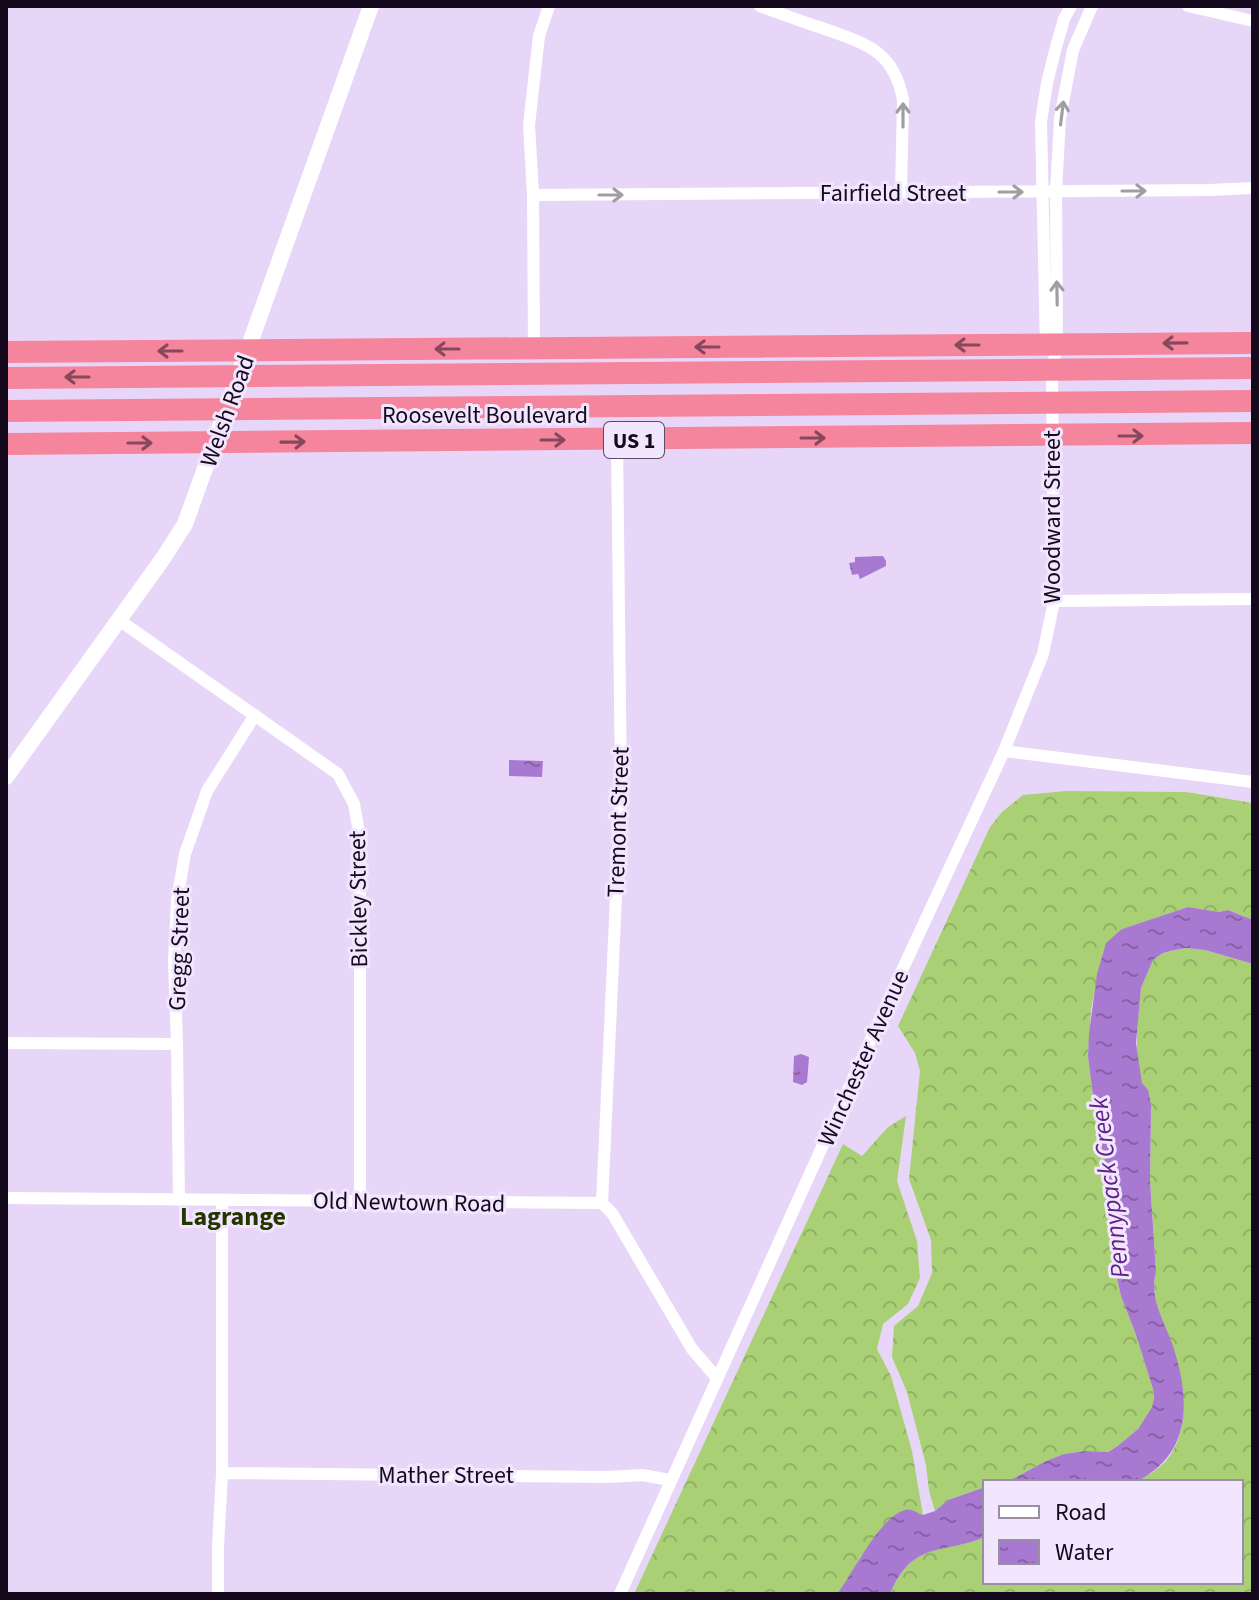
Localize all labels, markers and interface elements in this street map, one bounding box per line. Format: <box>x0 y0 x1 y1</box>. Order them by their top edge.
one-way arrow <box>1054 101 1069 127</box>
one-way arrow <box>895 102 910 129</box>
street label: Fairfield Street <box>820 176 966 211</box>
one-way arrow <box>1120 183 1147 198</box>
one-way arrow <box>997 184 1024 200</box>
one-way arrow <box>597 187 624 203</box>
one-way arrow <box>1049 280 1065 307</box>
one-way arrow <box>1162 335 1189 351</box>
one-way arrow <box>954 337 981 353</box>
one-way arrow <box>694 339 721 355</box>
one-way arrow <box>434 341 461 357</box>
one-way arrow <box>157 343 184 359</box>
street label: Welsh Road <box>191 351 264 472</box>
one-way arrow <box>64 370 91 385</box>
street label: Roosevelt Boulevard <box>382 398 588 433</box>
road number: US 1 <box>604 422 664 458</box>
one-way arrow <box>1117 428 1144 444</box>
one-way arrow <box>799 430 826 446</box>
street label: Woodward Street <box>1035 430 1070 604</box>
one-way arrow <box>539 432 566 448</box>
one-way arrow <box>279 434 306 450</box>
one-way arrow <box>126 435 153 451</box>
street label: Tremont Street <box>598 746 639 898</box>
street label: Bickley Street <box>340 830 377 968</box>
street label: Gregg Street <box>160 887 199 1011</box>
street label: Winchester Avenue <box>809 964 918 1152</box>
water label: Pennypack Creek <box>1080 1095 1139 1281</box>
street label: Old Newtown Road <box>313 1183 505 1222</box>
district label: Lagrange <box>180 1198 286 1235</box>
street label: Mather Street <box>378 1458 514 1493</box>
legend <box>983 1480 1243 1584</box>
text: Road <box>1055 1495 1107 1530</box>
text: Water <box>1055 1535 1114 1570</box>

